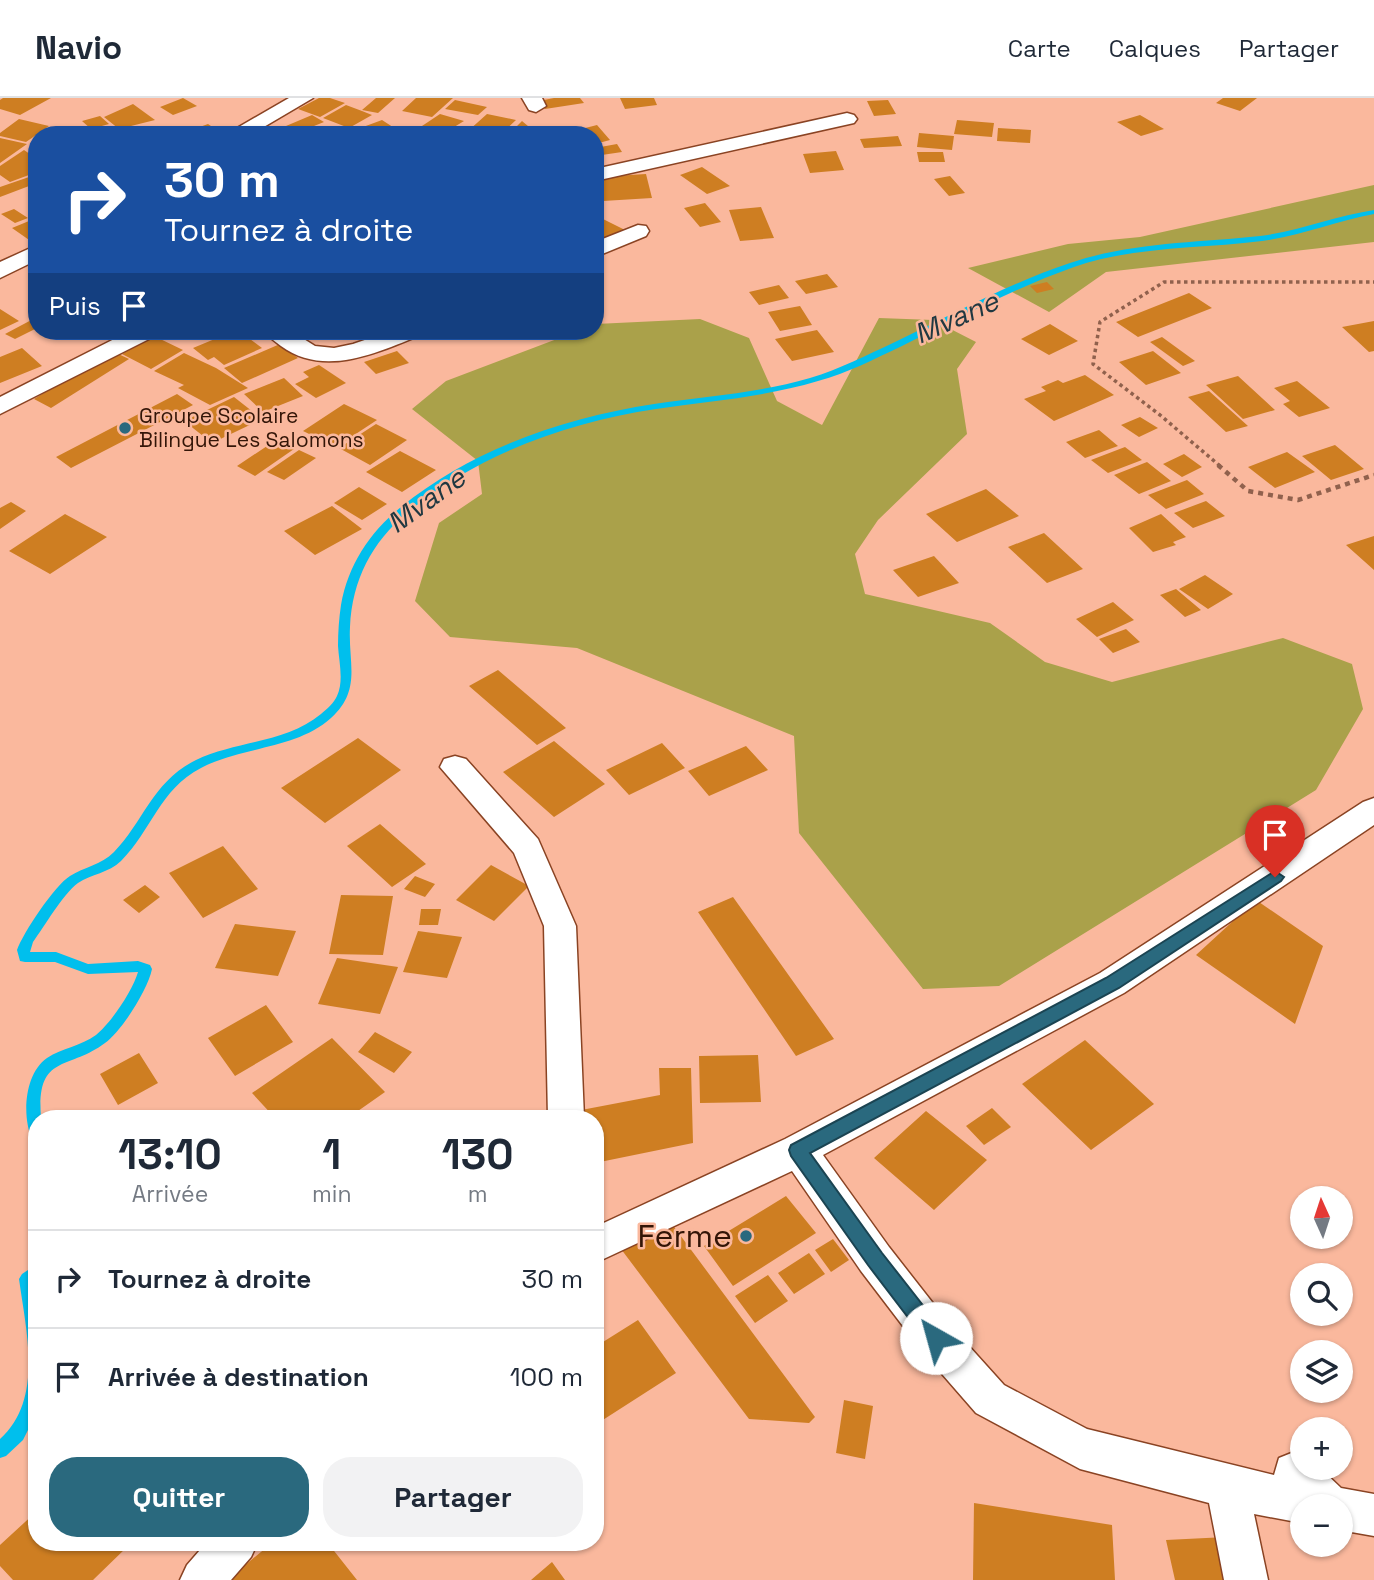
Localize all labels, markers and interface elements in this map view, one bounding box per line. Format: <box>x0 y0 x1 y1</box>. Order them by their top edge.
text: Navio <box>35 27 122 69</box>
text: Carte <box>1008 33 1071 64</box>
text: Calques <box>1109 33 1201 64</box>
text: Partager <box>1239 33 1339 64</box>
text: 30 m <box>164 149 280 211</box>
icon: right <box>49 154 140 245</box>
text: Tournez à droite <box>164 210 413 250</box>
water label: Mvane <box>908 282 1005 351</box>
icon: arrive <box>115 287 153 325</box>
text: Puis <box>49 289 101 323</box>
place label: Groupe Scolaire Bilingue Les Salomons <box>139 402 364 453</box>
marker: Groupe Scolaire Bilingue Les Salomons <box>117 420 133 436</box>
water label: Mvane <box>380 459 474 541</box>
pin <box>1245 805 1305 877</box>
icon: arrive <box>1256 816 1294 854</box>
text: 13:10 <box>118 1128 222 1181</box>
text: 1 <box>322 1128 341 1181</box>
text: 130 <box>442 1128 514 1181</box>
text: Arrivée <box>132 1179 208 1209</box>
text: min <box>312 1179 351 1209</box>
text: m <box>468 1179 488 1209</box>
north arrow <box>1290 1186 1353 1250</box>
map controls <box>1290 1186 1353 1557</box>
place label: Ferme <box>637 1216 732 1256</box>
marker: Ferme <box>738 1228 754 1244</box>
icon: right <box>49 1260 87 1298</box>
text: Tournez à droite <box>108 1262 311 1296</box>
text: 30 m <box>522 1262 583 1296</box>
button: search <box>1290 1263 1353 1326</box>
position arrow <box>899 1301 973 1375</box>
button: layers <box>1290 1340 1353 1403</box>
icon: arrive <box>49 1358 87 1396</box>
text: Arrivée à destination <box>108 1360 369 1394</box>
text: 100 m <box>510 1360 583 1394</box>
button: + <box>1290 1417 1353 1480</box>
button: Quitter <box>49 1457 309 1537</box>
button: Partager <box>323 1457 583 1537</box>
button: − <box>1290 1494 1353 1557</box>

